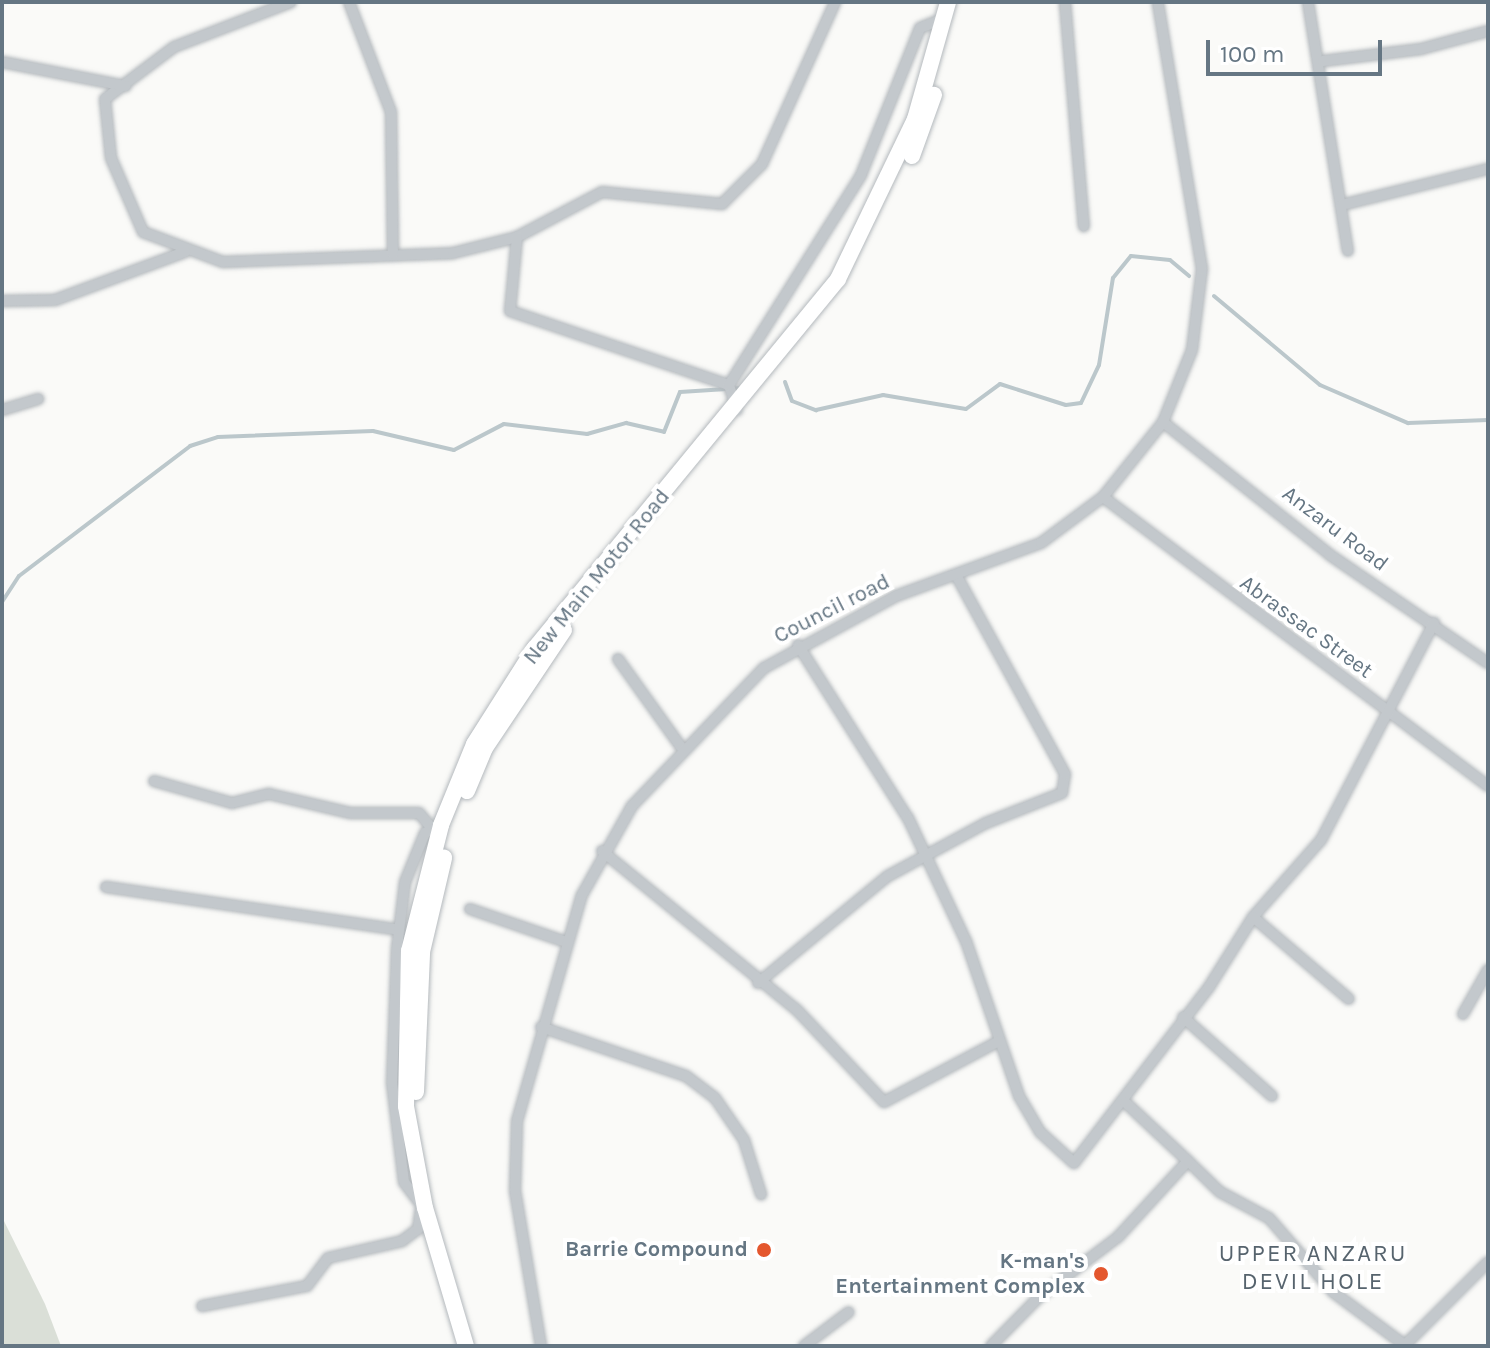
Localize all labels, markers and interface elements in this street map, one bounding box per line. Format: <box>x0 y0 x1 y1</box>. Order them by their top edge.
scale bar <box>1210 24 1386 74</box>
text: 100 m <box>1220 40 1285 68</box>
street label: Anzaru Road <box>1277 481 1393 577</box>
street label: New Main Motor Road <box>518 484 676 670</box>
street label: Council road <box>770 569 894 649</box>
street label: Abrassac Street <box>1234 570 1378 684</box>
place label: Barrie Compound <box>565 1237 748 1263</box>
district label: UPPER ANZARU DEVIL HOLE <box>1219 1240 1407 1296</box>
marker: Barrie Compound <box>755 1241 773 1259</box>
place label: K-man's Entertainment Complex <box>835 1248 1085 1300</box>
marker: K-man's Entertainment Complex <box>1092 1265 1110 1283</box>

